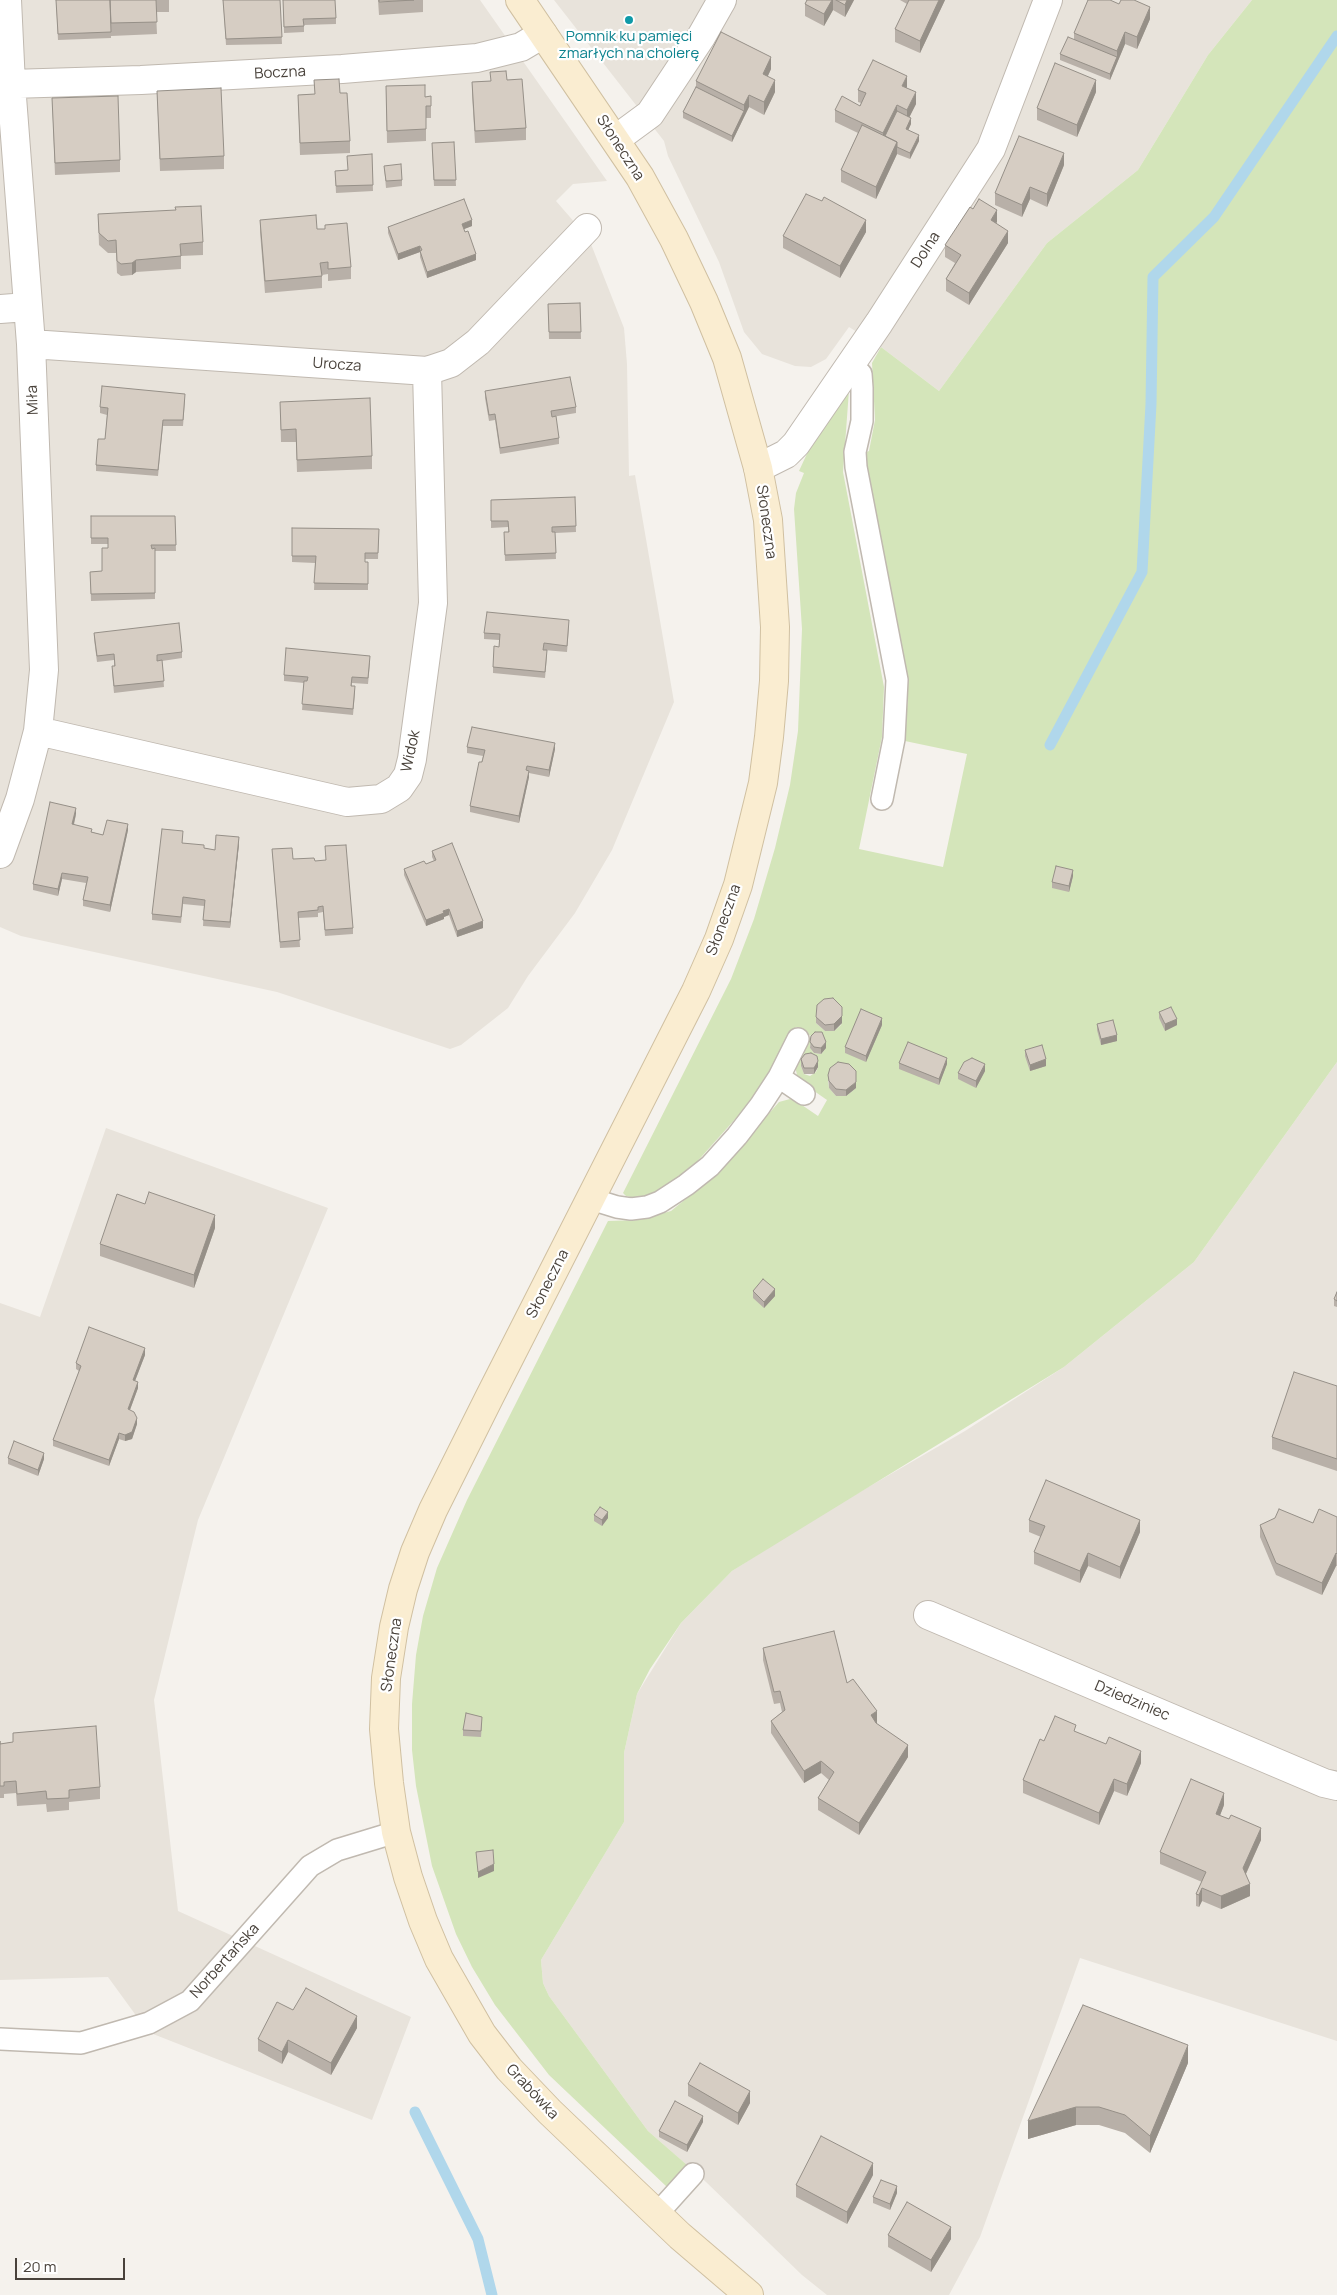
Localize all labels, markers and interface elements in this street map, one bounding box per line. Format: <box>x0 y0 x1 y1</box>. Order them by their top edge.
marker: Pomnik ku pamięci zmarłych na cholerę <box>623 14 635 26</box>
place label: Pomnik ku pamięci zmarłych na cholerę <box>559 28 699 63</box>
street label: Boczna <box>254 63 306 83</box>
street label: Słoneczna <box>592 112 648 184</box>
street label: Dolna <box>908 228 944 272</box>
street label: Urocza <box>312 354 362 376</box>
street label: Miła <box>23 385 43 415</box>
street label: Słoneczna <box>752 484 780 560</box>
street label: Widok <box>398 728 424 774</box>
street label: Słoneczna <box>703 882 745 958</box>
street label: Słoneczna <box>523 1247 573 1321</box>
street label: Słoneczna <box>378 1617 406 1693</box>
street label: Dziedziniec <box>1092 1677 1172 1725</box>
street label: Norbertańska <box>187 1920 263 2002</box>
street label: Grabówka <box>502 2061 562 2123</box>
scale bar <box>18 2248 128 2280</box>
text: 20 m <box>23 2256 56 2277</box>

